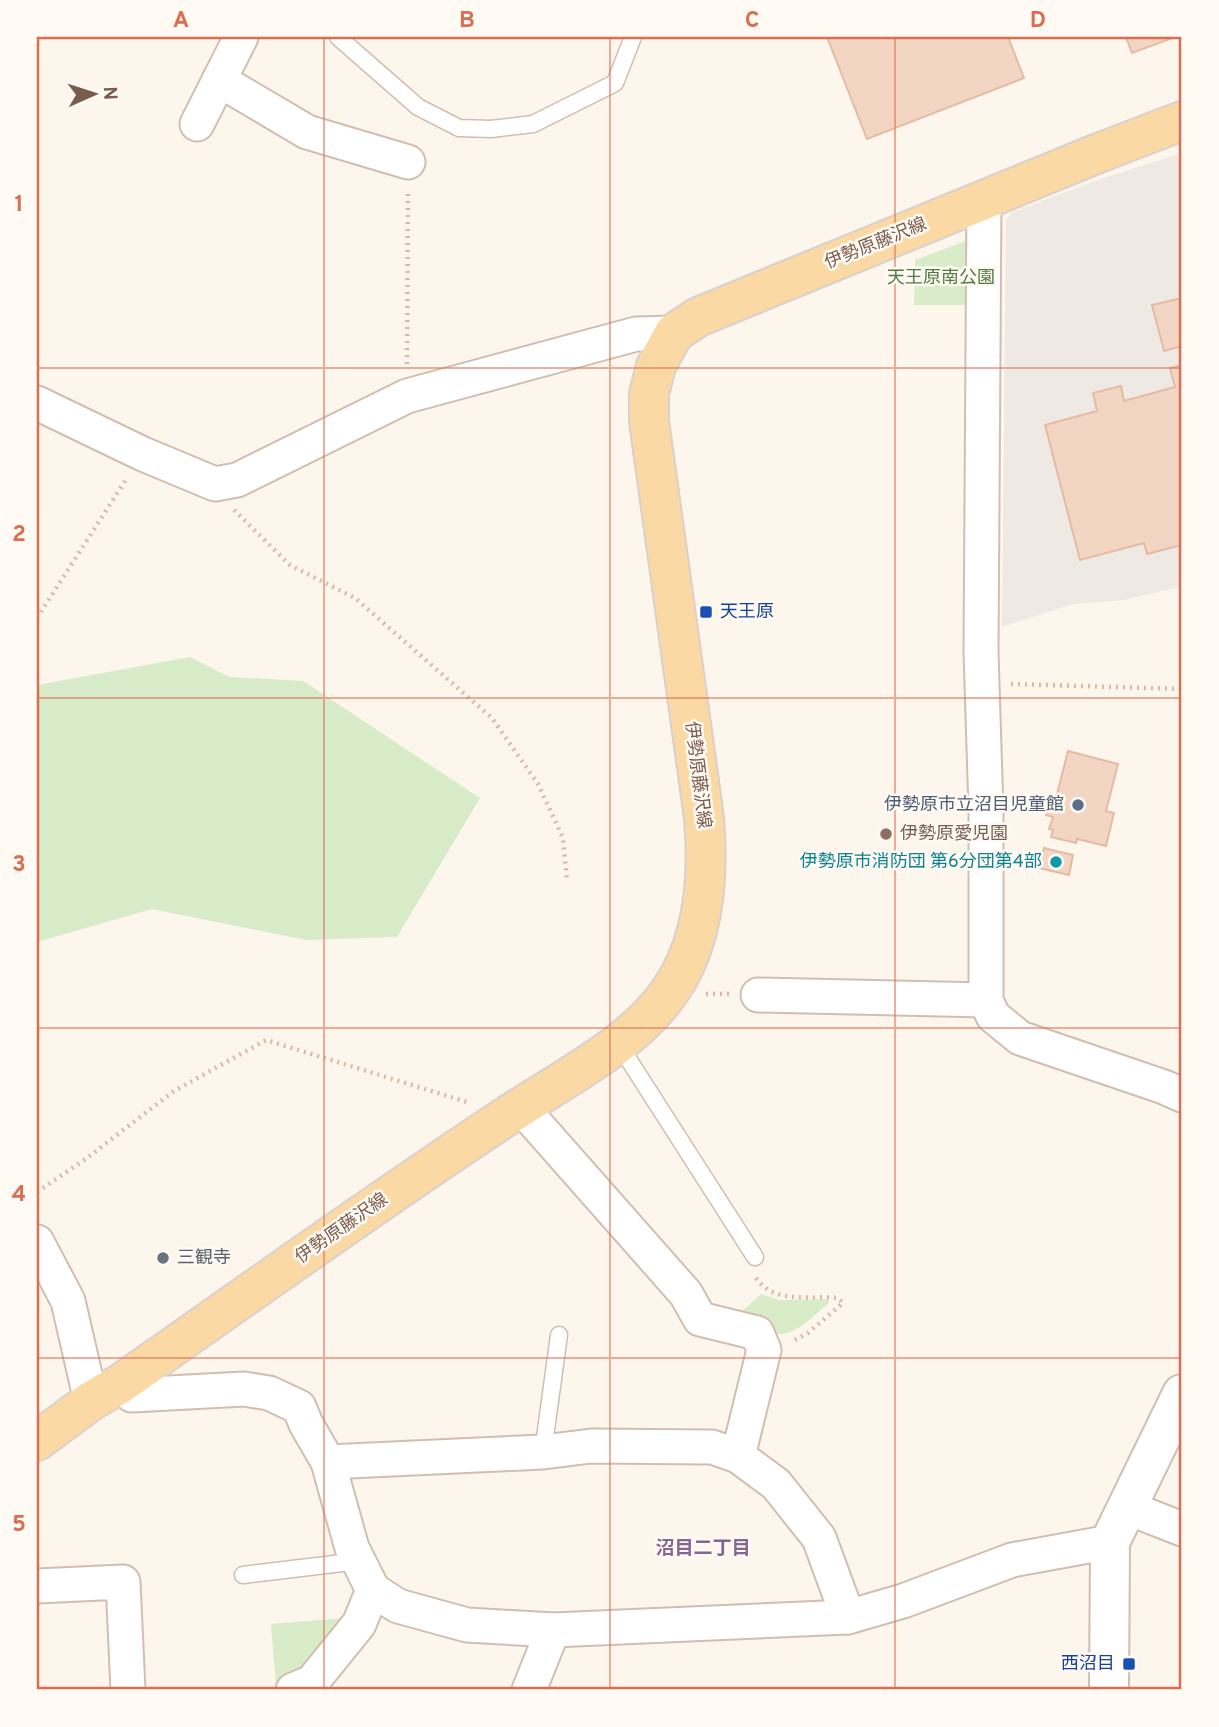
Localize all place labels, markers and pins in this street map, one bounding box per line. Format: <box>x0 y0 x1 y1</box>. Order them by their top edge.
place label: 天王原 <box>720 601 774 624</box>
marker: 天王原 <box>698 604 714 620</box>
place label: 伊勢原市立沼目児童館 <box>884 794 1064 817</box>
marker: 伊勢原市立沼目児童館 <box>1070 797 1086 813</box>
place label: 伊勢原愛児園 <box>900 823 1008 846</box>
marker: 伊勢原愛児園 <box>878 826 894 842</box>
place label: 伊勢原市消防団 第6分団第4部 <box>800 851 1042 874</box>
marker: 伊勢原市消防団 第6分団第4部 <box>1048 854 1064 870</box>
place label: 三観寺 <box>177 1247 231 1270</box>
marker: 三観寺 <box>155 1250 171 1266</box>
place label: 西沼目 <box>1061 1653 1115 1676</box>
marker: 西沼目 <box>1121 1656 1137 1672</box>

